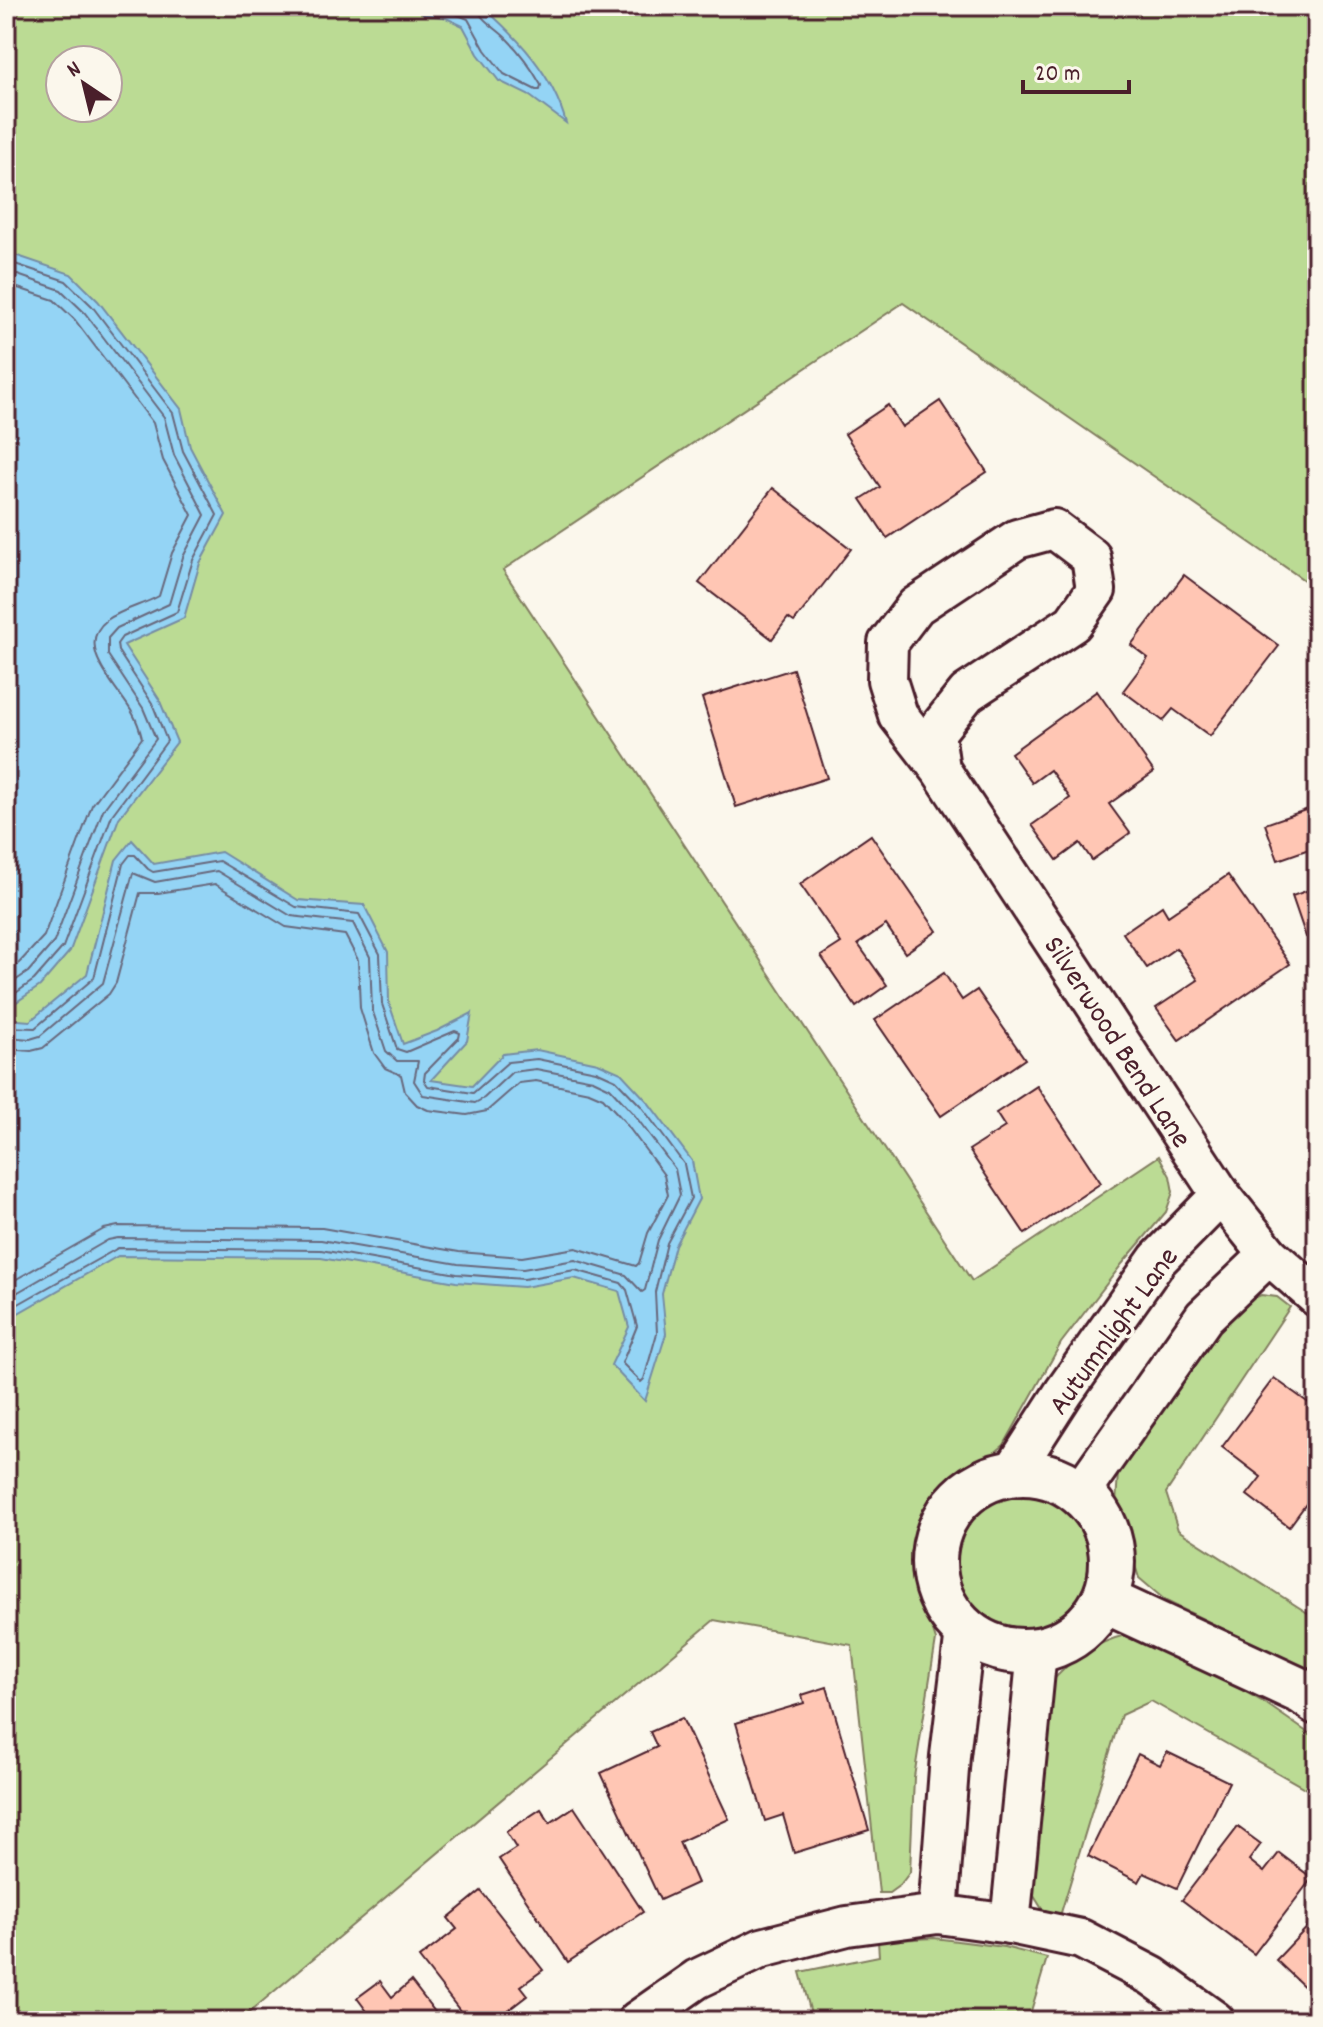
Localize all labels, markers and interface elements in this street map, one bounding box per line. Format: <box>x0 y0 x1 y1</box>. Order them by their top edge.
north arrow <box>44 44 124 124</box>
scale bar <box>1023 44 1129 94</box>
text: N <box>61 55 88 86</box>
text: 20 m <box>1035 58 1081 92</box>
street label: Silverwood Bend Lane <box>1030 929 1200 1158</box>
street label: Autumnlight Lane <box>1040 1240 1191 1426</box>

